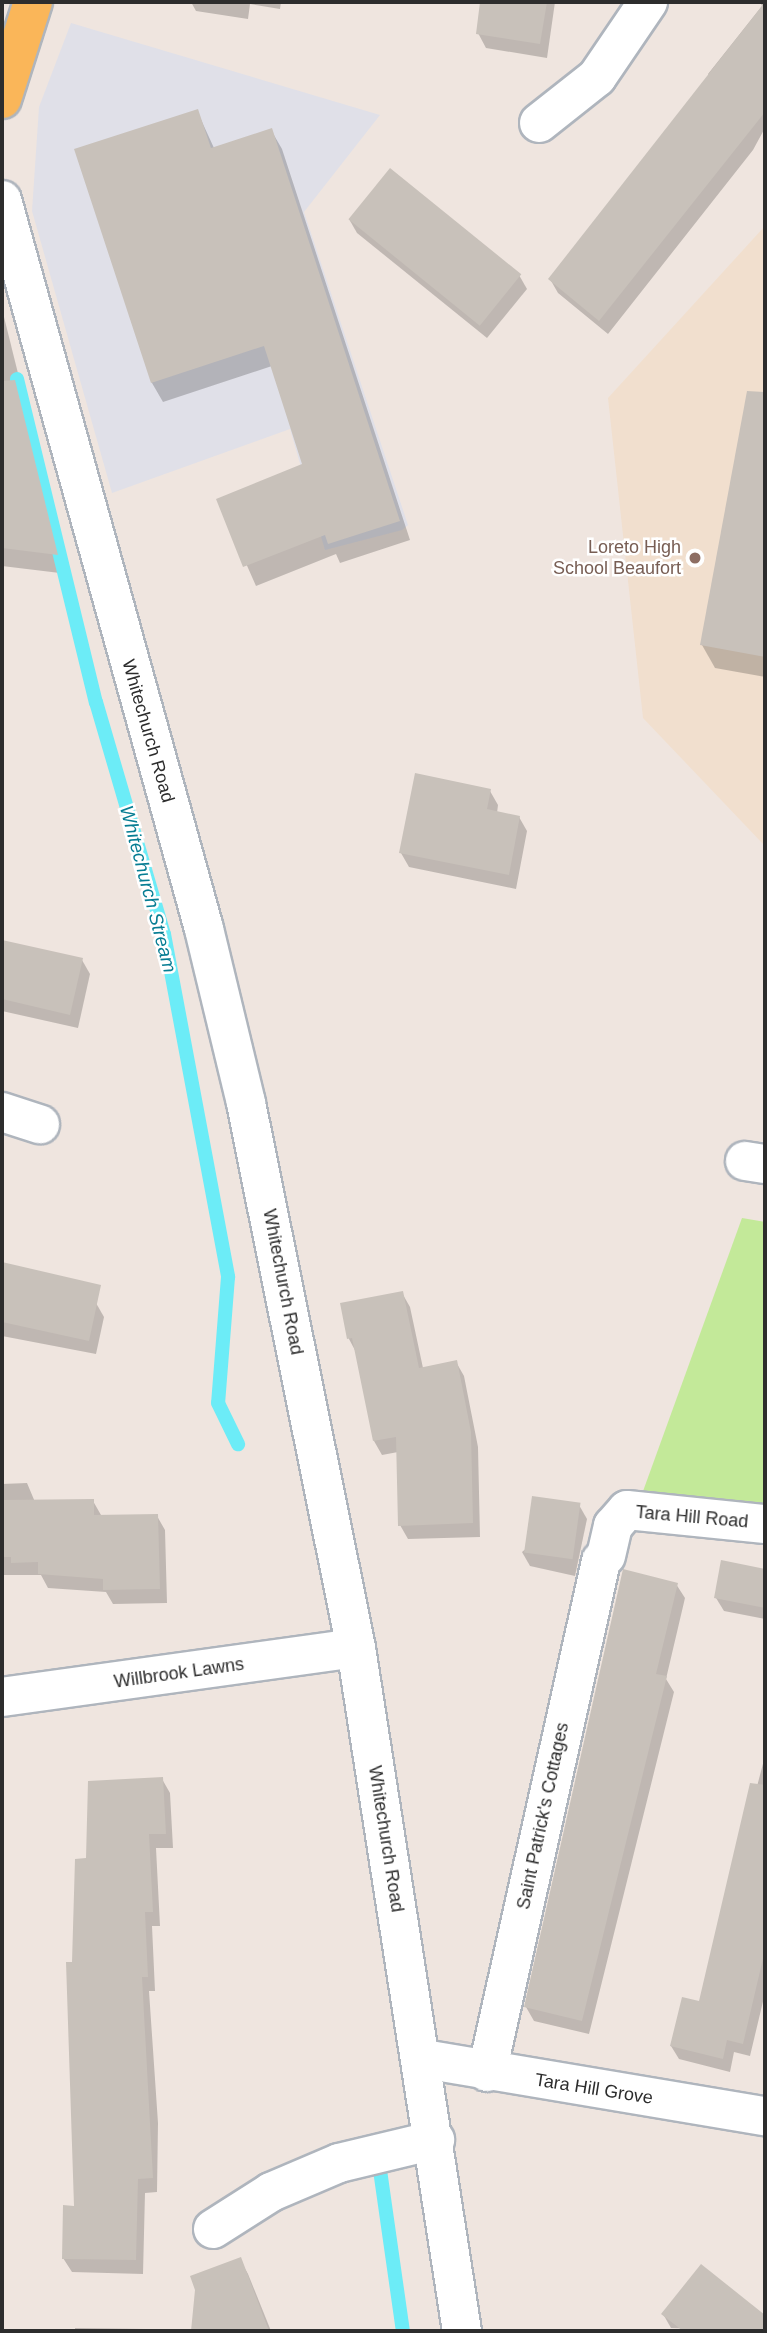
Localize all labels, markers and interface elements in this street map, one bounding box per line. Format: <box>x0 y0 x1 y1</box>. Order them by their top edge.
place label: Loreto High School Beaufort <box>553 537 681 580</box>
marker: Loreto High School Beaufort <box>687 550 703 566</box>
street label: Whitechurch Road <box>117 657 179 805</box>
water label: Whitechurch Stream <box>115 803 181 975</box>
street label: Whitechurch Road <box>258 1207 308 1357</box>
street label: Tara Hill Road <box>635 1501 749 1533</box>
street label: Willbrook Lawns <box>113 1653 245 1693</box>
street label: Saint Patrick's Cottages <box>513 1721 573 1911</box>
street label: Whitechurch Road <box>364 1764 408 1914</box>
street label: Tara Hill Grove <box>534 2069 654 2109</box>

